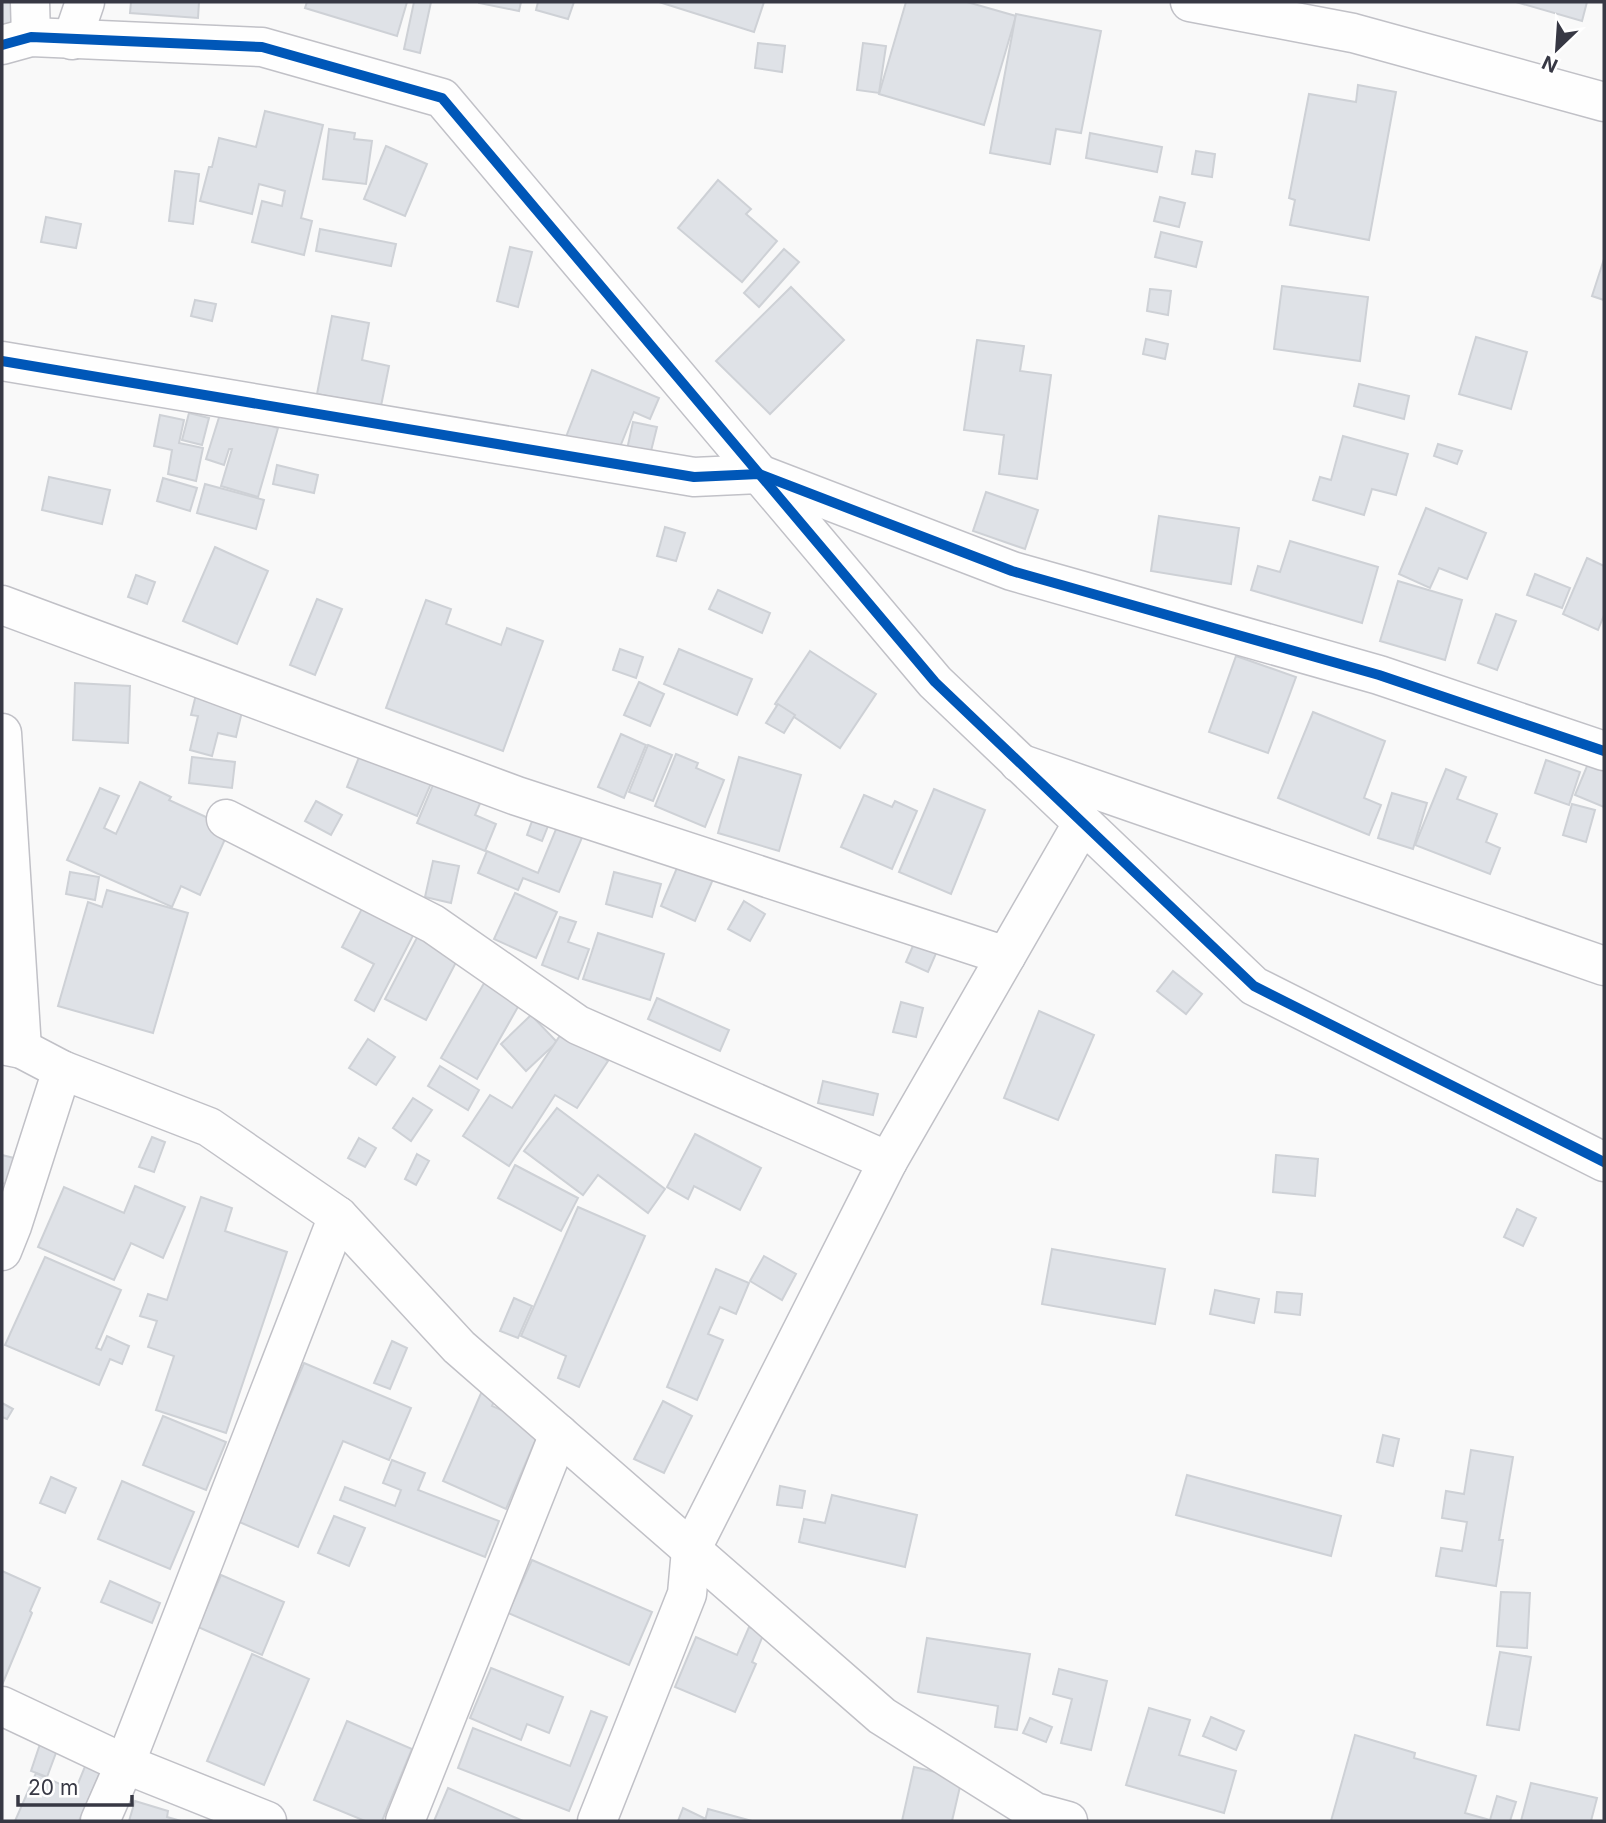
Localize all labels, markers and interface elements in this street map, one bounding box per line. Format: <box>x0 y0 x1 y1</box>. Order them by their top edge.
north arrow <box>1522 14 1592 84</box>
text: N <box>1539 50 1561 77</box>
scale bar <box>18 1764 131 1808</box>
text: 20 m <box>28 1775 78 1800</box>

